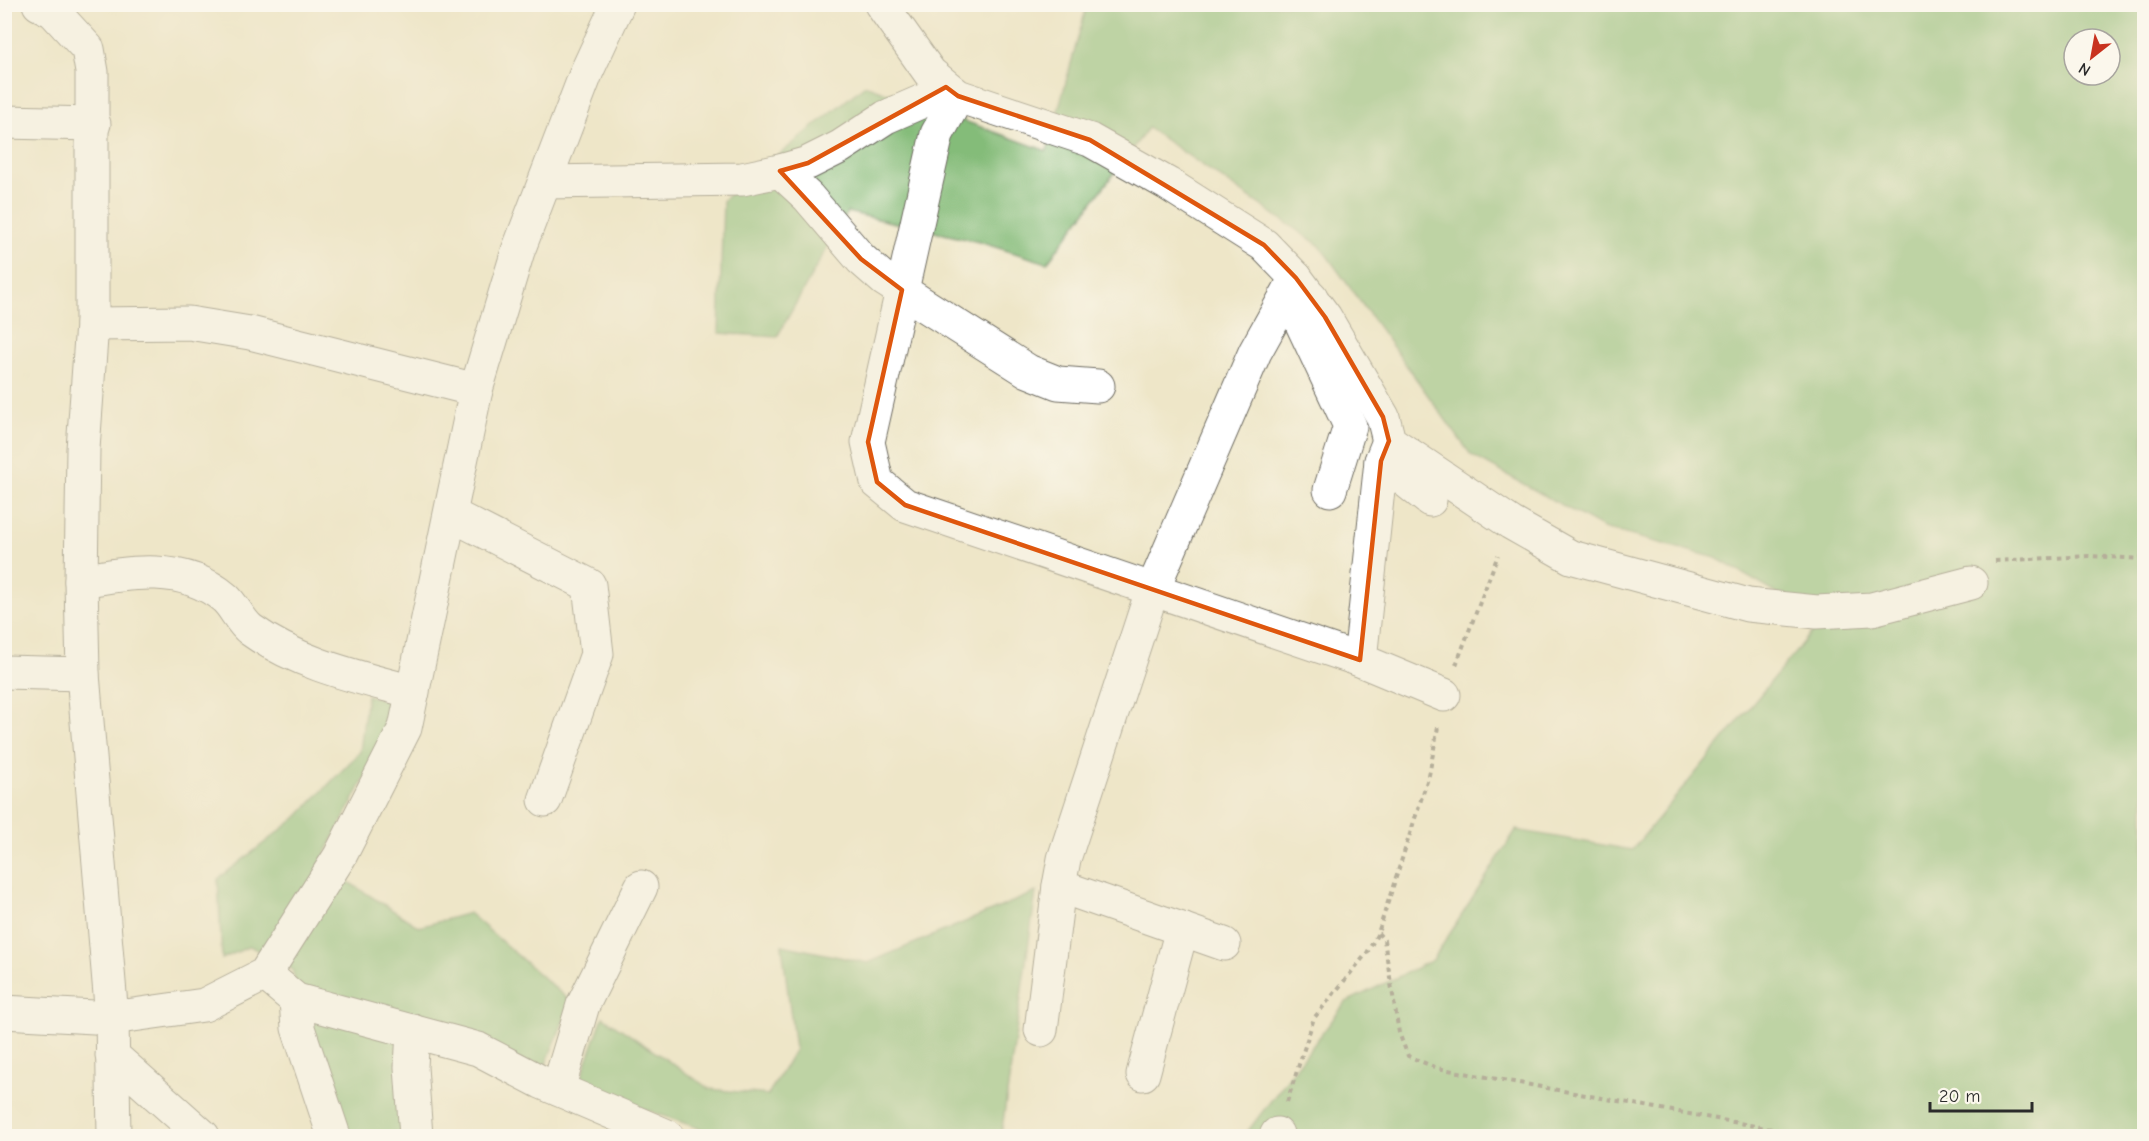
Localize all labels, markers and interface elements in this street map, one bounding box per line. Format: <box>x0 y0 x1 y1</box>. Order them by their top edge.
north arrow <box>2062 27 2122 87</box>
text: N <box>2076 59 2094 79</box>
scale bar <box>1930 1075 2032 1113</box>
text: 20 m <box>1939 1086 1980 1107</box>

